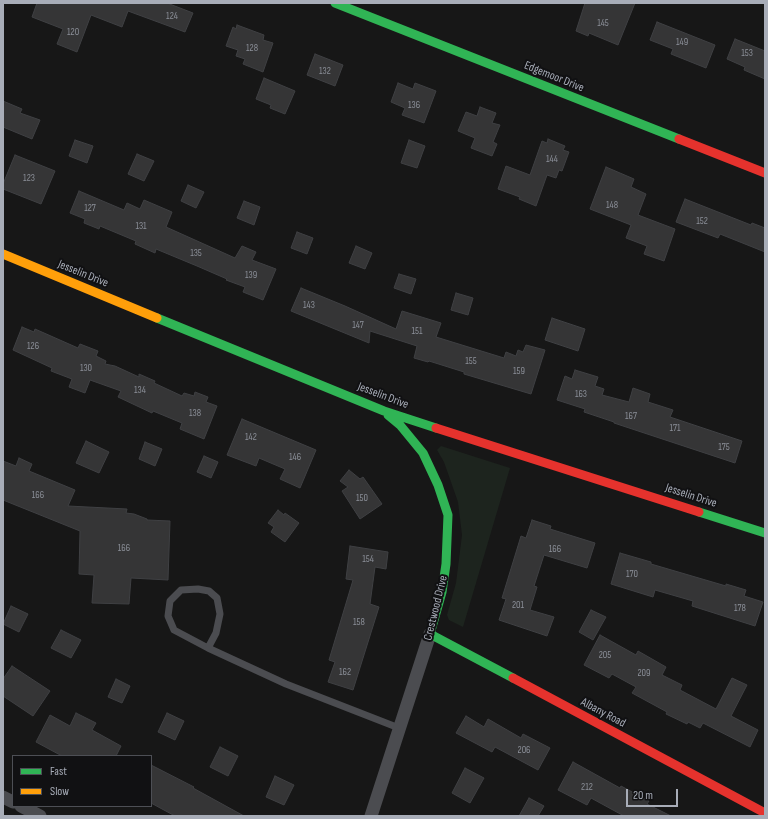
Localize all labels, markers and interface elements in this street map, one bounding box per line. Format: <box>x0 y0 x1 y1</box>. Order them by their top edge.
house number: 124 <box>166 10 178 22</box>
house number: 145 <box>597 17 609 29</box>
house number: 120 <box>67 26 79 38</box>
house number: 149 <box>676 36 688 48</box>
house number: 128 <box>246 42 258 54</box>
house number: 153 <box>741 47 753 59</box>
street label: Edgemoor Drive <box>522 58 586 96</box>
house number: 132 <box>319 65 331 77</box>
house number: 136 <box>408 99 420 111</box>
house number: 144 <box>546 153 558 165</box>
house number: 123 <box>23 172 35 184</box>
house number: 148 <box>606 199 618 211</box>
house number: 127 <box>84 202 96 214</box>
house number: 152 <box>696 215 708 227</box>
house number: 131 <box>135 220 147 232</box>
house number: 135 <box>190 247 202 259</box>
street label: Jesselin Drive <box>56 257 110 291</box>
house number: 139 <box>245 269 257 281</box>
house number: 143 <box>303 299 315 311</box>
house number: 147 <box>352 319 364 331</box>
house number: 151 <box>411 325 423 337</box>
house number: 126 <box>27 340 39 352</box>
house number: 155 <box>465 355 477 367</box>
house number: 130 <box>80 362 92 374</box>
house number: 159 <box>513 365 525 377</box>
street label: Jesselin Drive <box>356 380 410 412</box>
house number: 134 <box>134 384 146 396</box>
house number: 163 <box>575 388 587 400</box>
house number: 138 <box>189 407 201 419</box>
house number: 167 <box>625 410 637 422</box>
house number: 171 <box>669 422 681 434</box>
house number: 142 <box>245 431 257 443</box>
house number: 175 <box>718 441 730 453</box>
house number: 146 <box>289 451 301 463</box>
street label: Jesselin Drive <box>663 481 719 511</box>
house number: 166 <box>32 489 44 501</box>
house number: 150 <box>356 492 368 504</box>
house number: 166 <box>118 542 130 554</box>
house number: 166 <box>549 543 561 555</box>
house number: 154 <box>362 553 374 565</box>
house number: 170 <box>626 568 638 580</box>
street label: Crestwood Drive <box>421 574 451 642</box>
house number: 201 <box>512 599 524 611</box>
house number: 178 <box>734 602 746 614</box>
house number: 158 <box>353 616 365 628</box>
house number: 205 <box>599 649 611 661</box>
house number: 162 <box>339 666 351 678</box>
house number: 209 <box>637 667 651 679</box>
street label: Albany Road <box>578 695 628 731</box>
house number: 206 <box>518 744 530 756</box>
legend <box>12 755 152 807</box>
text: Fast <box>50 764 67 779</box>
house number: 212 <box>581 781 593 793</box>
scale bar <box>628 781 680 807</box>
text: Slow <box>50 784 69 799</box>
text: 20 m <box>633 788 653 803</box>

